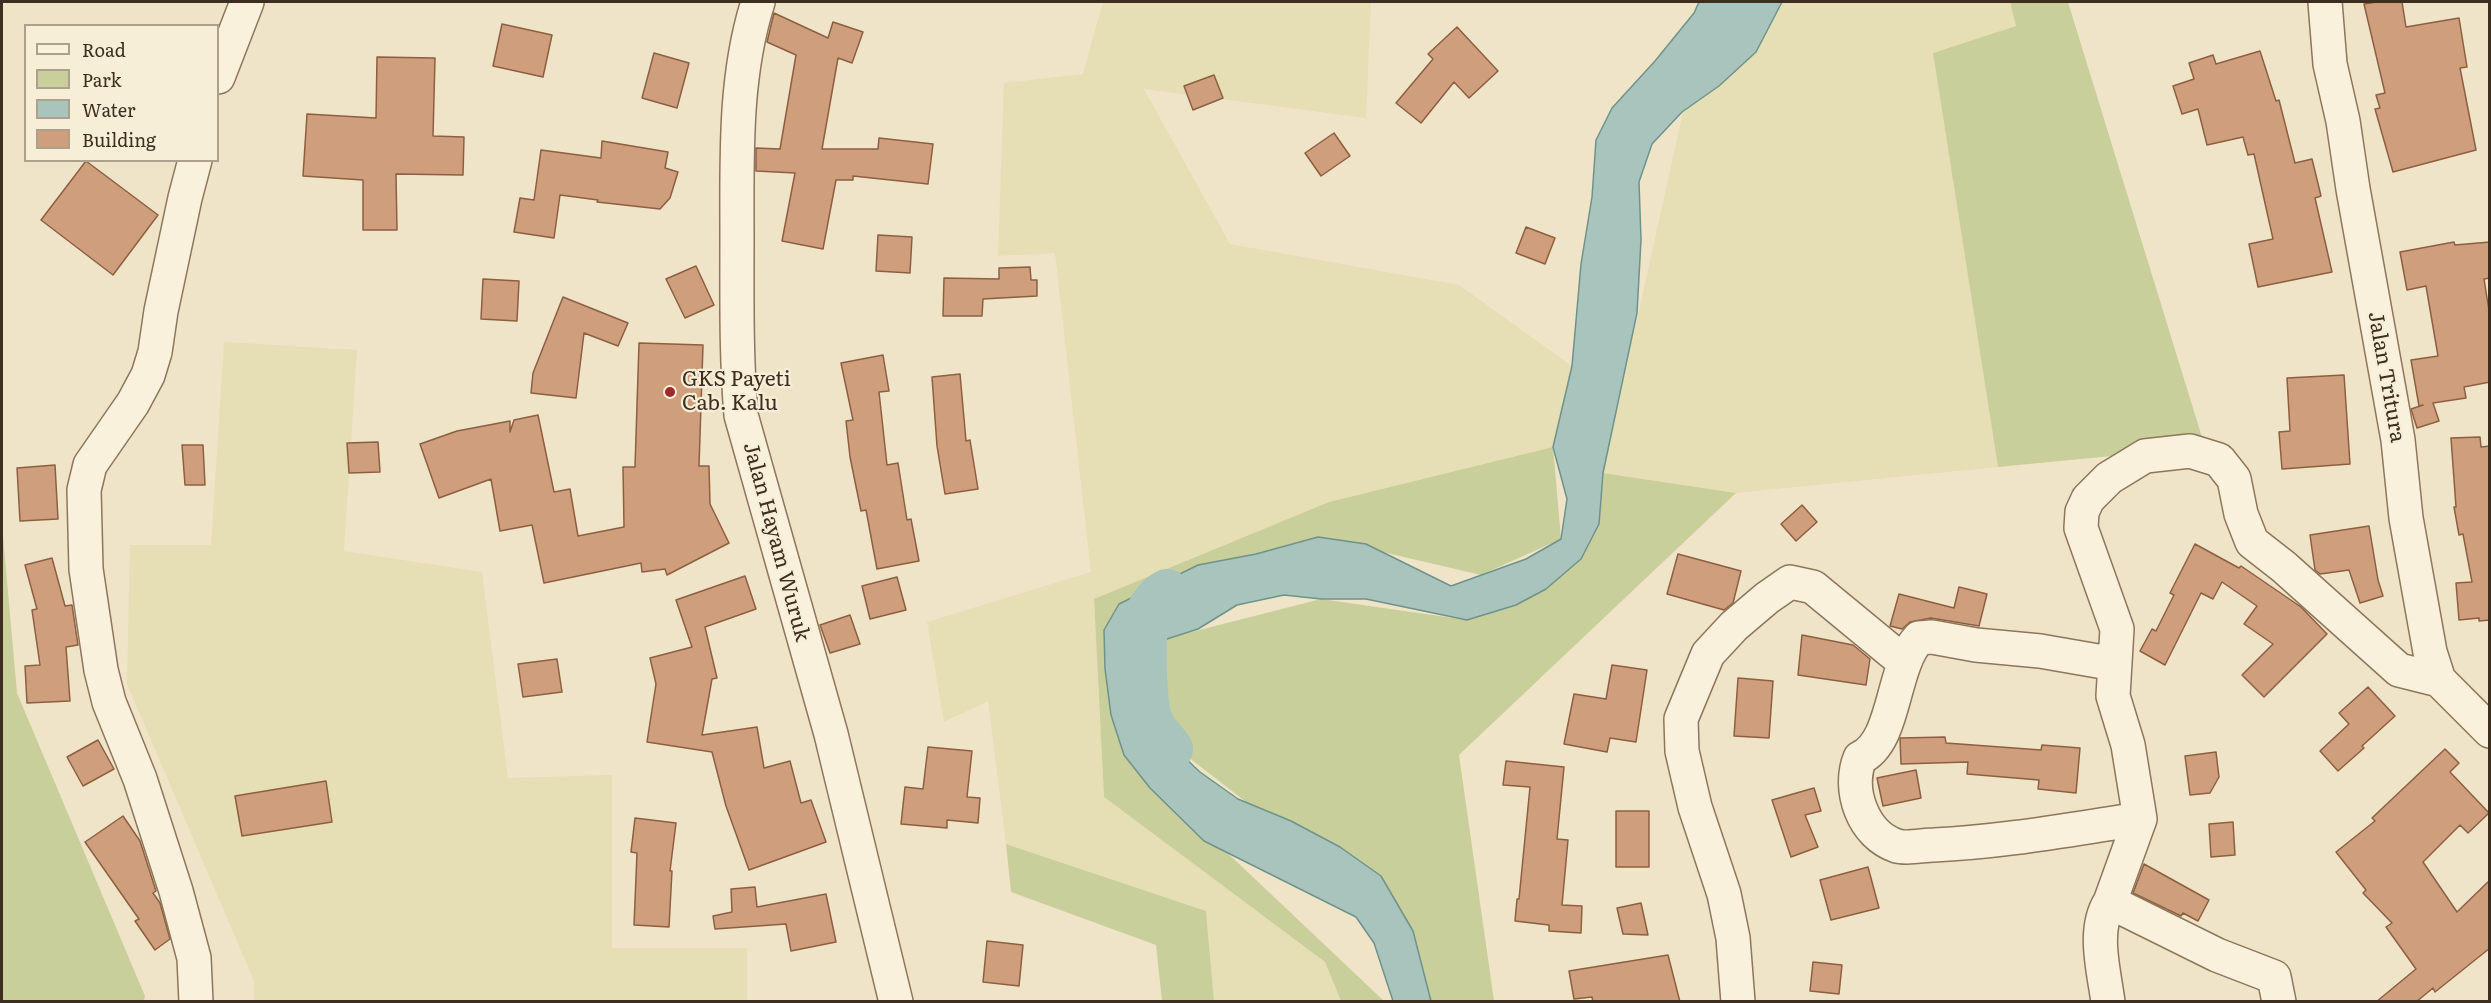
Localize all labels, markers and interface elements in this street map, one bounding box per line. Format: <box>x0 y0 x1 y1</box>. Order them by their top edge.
legend <box>24 24 219 162</box>
text: Road <box>82 36 126 63</box>
text: Park <box>82 66 121 93</box>
text: Water <box>82 96 135 123</box>
text: Building <box>82 126 156 153</box>
street label: Jalan Tritura <box>2362 310 2410 444</box>
place label: GKS Payeti Cab. Kalu <box>682 367 791 417</box>
marker: GKS Payeti Cab. Kalu <box>663 385 677 399</box>
street label: Jalan Hayam Wuruk <box>737 440 815 644</box>

